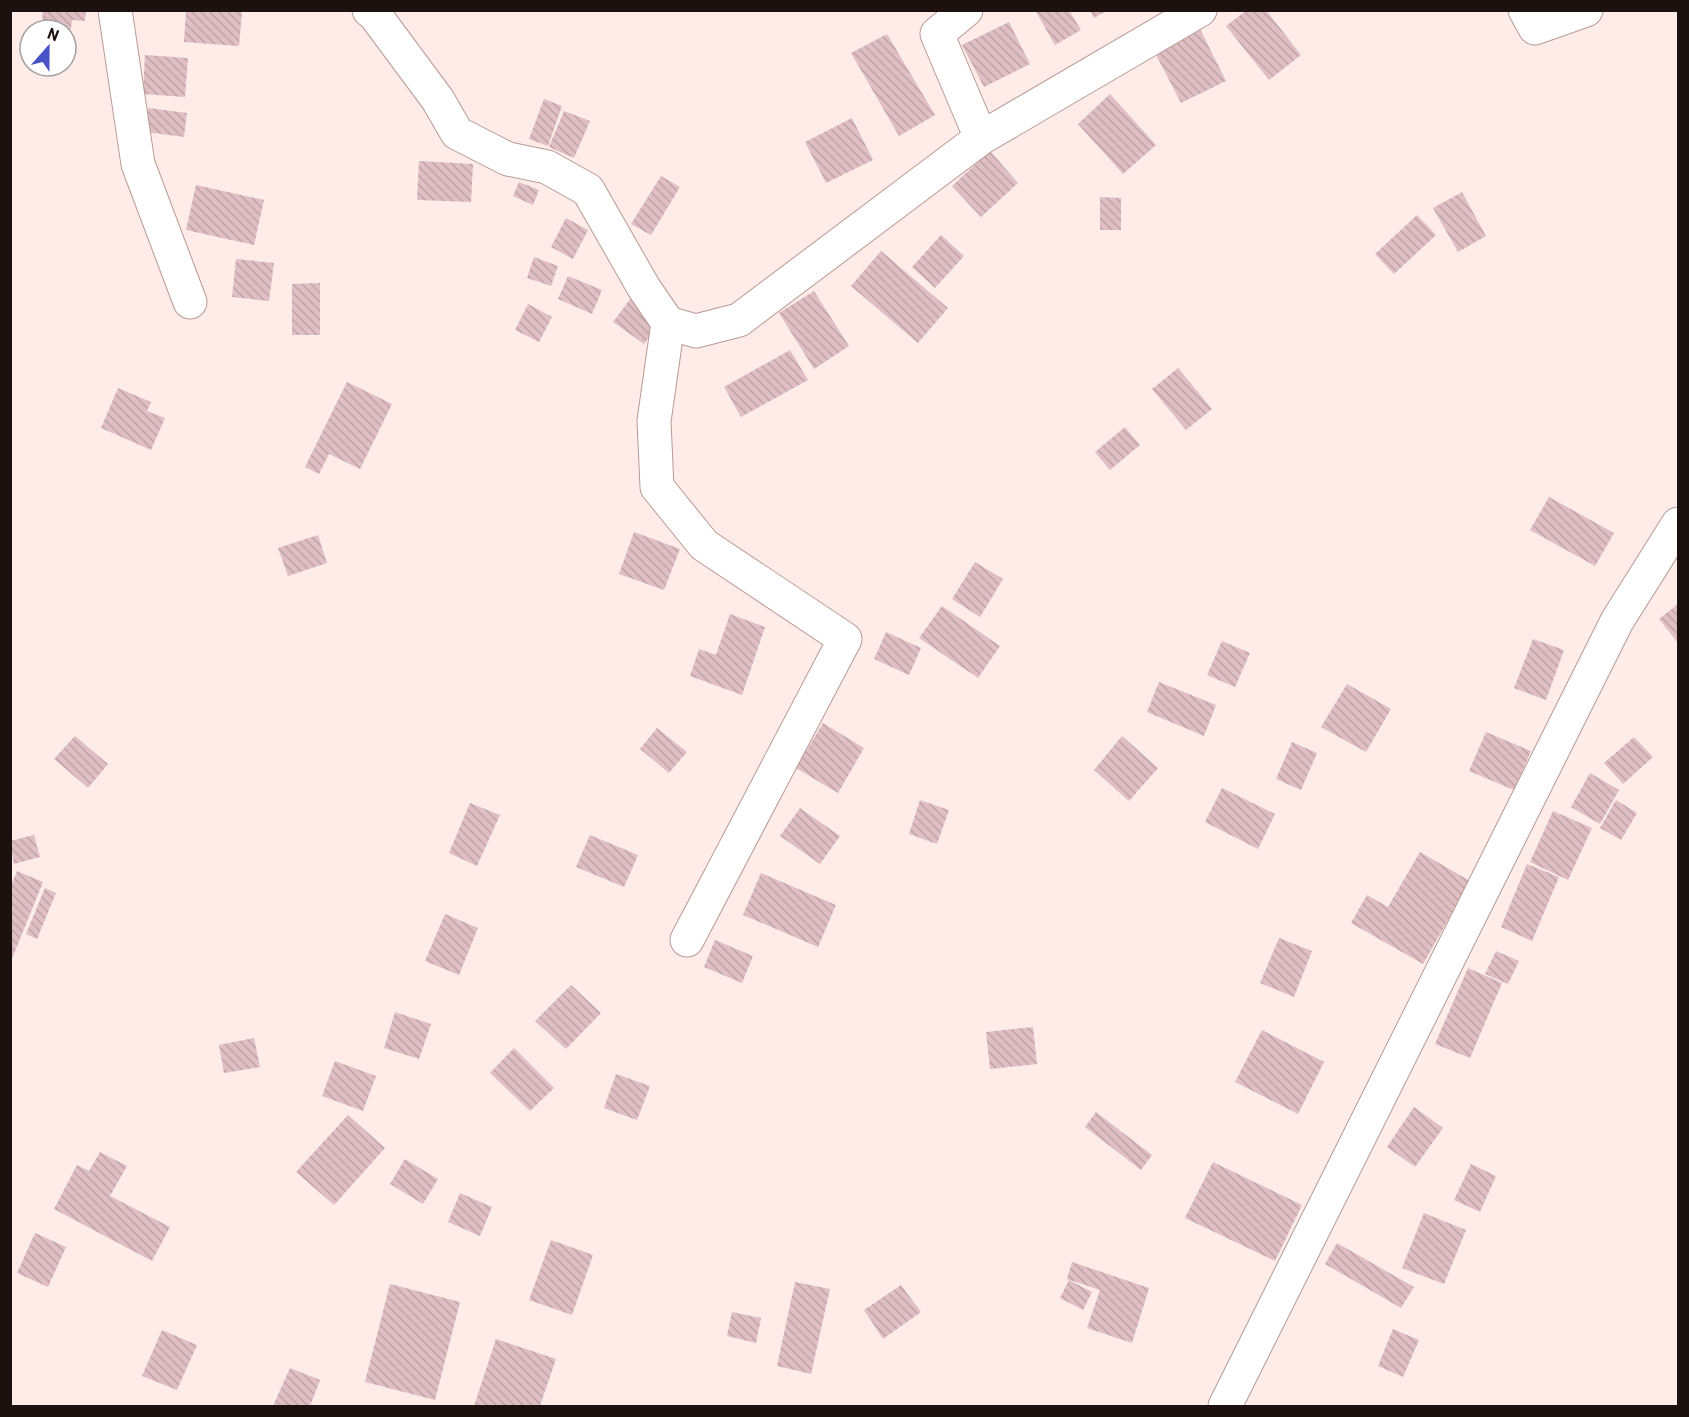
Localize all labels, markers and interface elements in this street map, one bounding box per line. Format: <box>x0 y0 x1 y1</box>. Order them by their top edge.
north arrow <box>18 18 78 78</box>
text: N <box>45 23 62 44</box>

